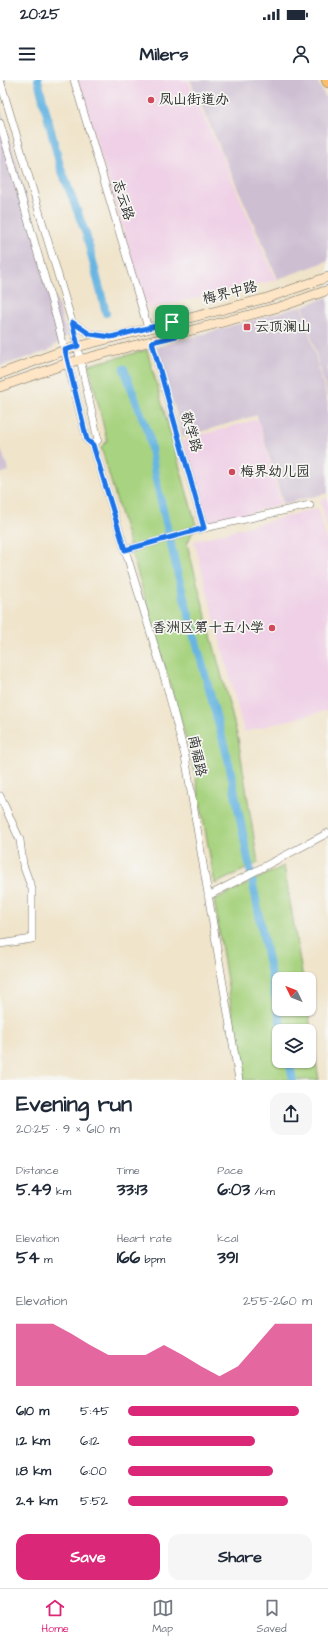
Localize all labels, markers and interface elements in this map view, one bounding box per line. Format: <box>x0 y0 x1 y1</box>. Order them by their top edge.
text: 20:25 <box>20 4 60 25</box>
text: Milers <box>139 42 189 67</box>
icon: menu <box>16 43 38 65</box>
icon: person <box>290 43 312 65</box>
place label: 凤山街道办 <box>159 90 229 110</box>
marker: 凤山街道办 <box>146 95 156 105</box>
street label: 志云路 <box>107 177 139 223</box>
street label: 梅界中路 <box>200 277 260 309</box>
pin <box>155 305 189 339</box>
icon: arrive <box>161 311 183 333</box>
place label: 云顶澜山 <box>255 317 311 337</box>
marker: 云顶澜山 <box>242 322 252 332</box>
street label: 敬学路 <box>176 409 206 455</box>
place label: 梅界幼儿园 <box>240 462 310 482</box>
marker: 梅界幼儿园 <box>227 467 237 477</box>
place label: 香洲区第十五小学 <box>152 618 264 638</box>
marker: 香洲区第十五小学 <box>267 623 277 633</box>
street label: 南福路 <box>183 733 211 779</box>
north arrow <box>272 972 316 1016</box>
map controls <box>272 972 316 1068</box>
button: layers <box>272 1024 316 1068</box>
text: Evening run <box>16 1089 132 1120</box>
button: share <box>270 1093 312 1135</box>
text: 20:25 · 9 × 610 m <box>16 1120 120 1138</box>
text: Distance <box>16 1163 59 1178</box>
text: Time <box>117 1163 140 1178</box>
text: Pace <box>217 1163 243 1178</box>
text: 5.49 <box>16 1178 52 1202</box>
text: 33:13 <box>117 1178 148 1202</box>
text: 6:03 <box>217 1178 250 1202</box>
text: km <box>52 1184 71 1199</box>
text: /km <box>250 1184 275 1199</box>
text: Elevation <box>16 1231 59 1246</box>
text: Heart rate <box>117 1231 172 1246</box>
text: kcal <box>217 1231 238 1246</box>
text: 54 <box>16 1246 40 1270</box>
text: 166 <box>117 1246 140 1270</box>
text: 391 <box>217 1246 238 1270</box>
text: m <box>40 1252 53 1267</box>
text: bpm <box>140 1252 165 1267</box>
text: Elevation <box>16 1292 67 1310</box>
text: 255–260 m <box>243 1292 312 1310</box>
text: 610 m <box>16 1402 49 1420</box>
text: 5:45 <box>80 1402 109 1420</box>
text: 1.2 km <box>16 1432 50 1450</box>
text: 6:12 <box>80 1432 99 1450</box>
text: 1.8 km <box>16 1462 51 1480</box>
text: 6:00 <box>80 1462 107 1480</box>
text: 2.4 km <box>16 1492 57 1510</box>
text: 5:52 <box>80 1492 108 1510</box>
button: Save <box>16 1534 160 1580</box>
button: Share <box>168 1534 312 1580</box>
tab: Home <box>41 1597 69 1636</box>
tab: Map <box>152 1597 174 1636</box>
tab: Saved <box>257 1597 287 1636</box>

